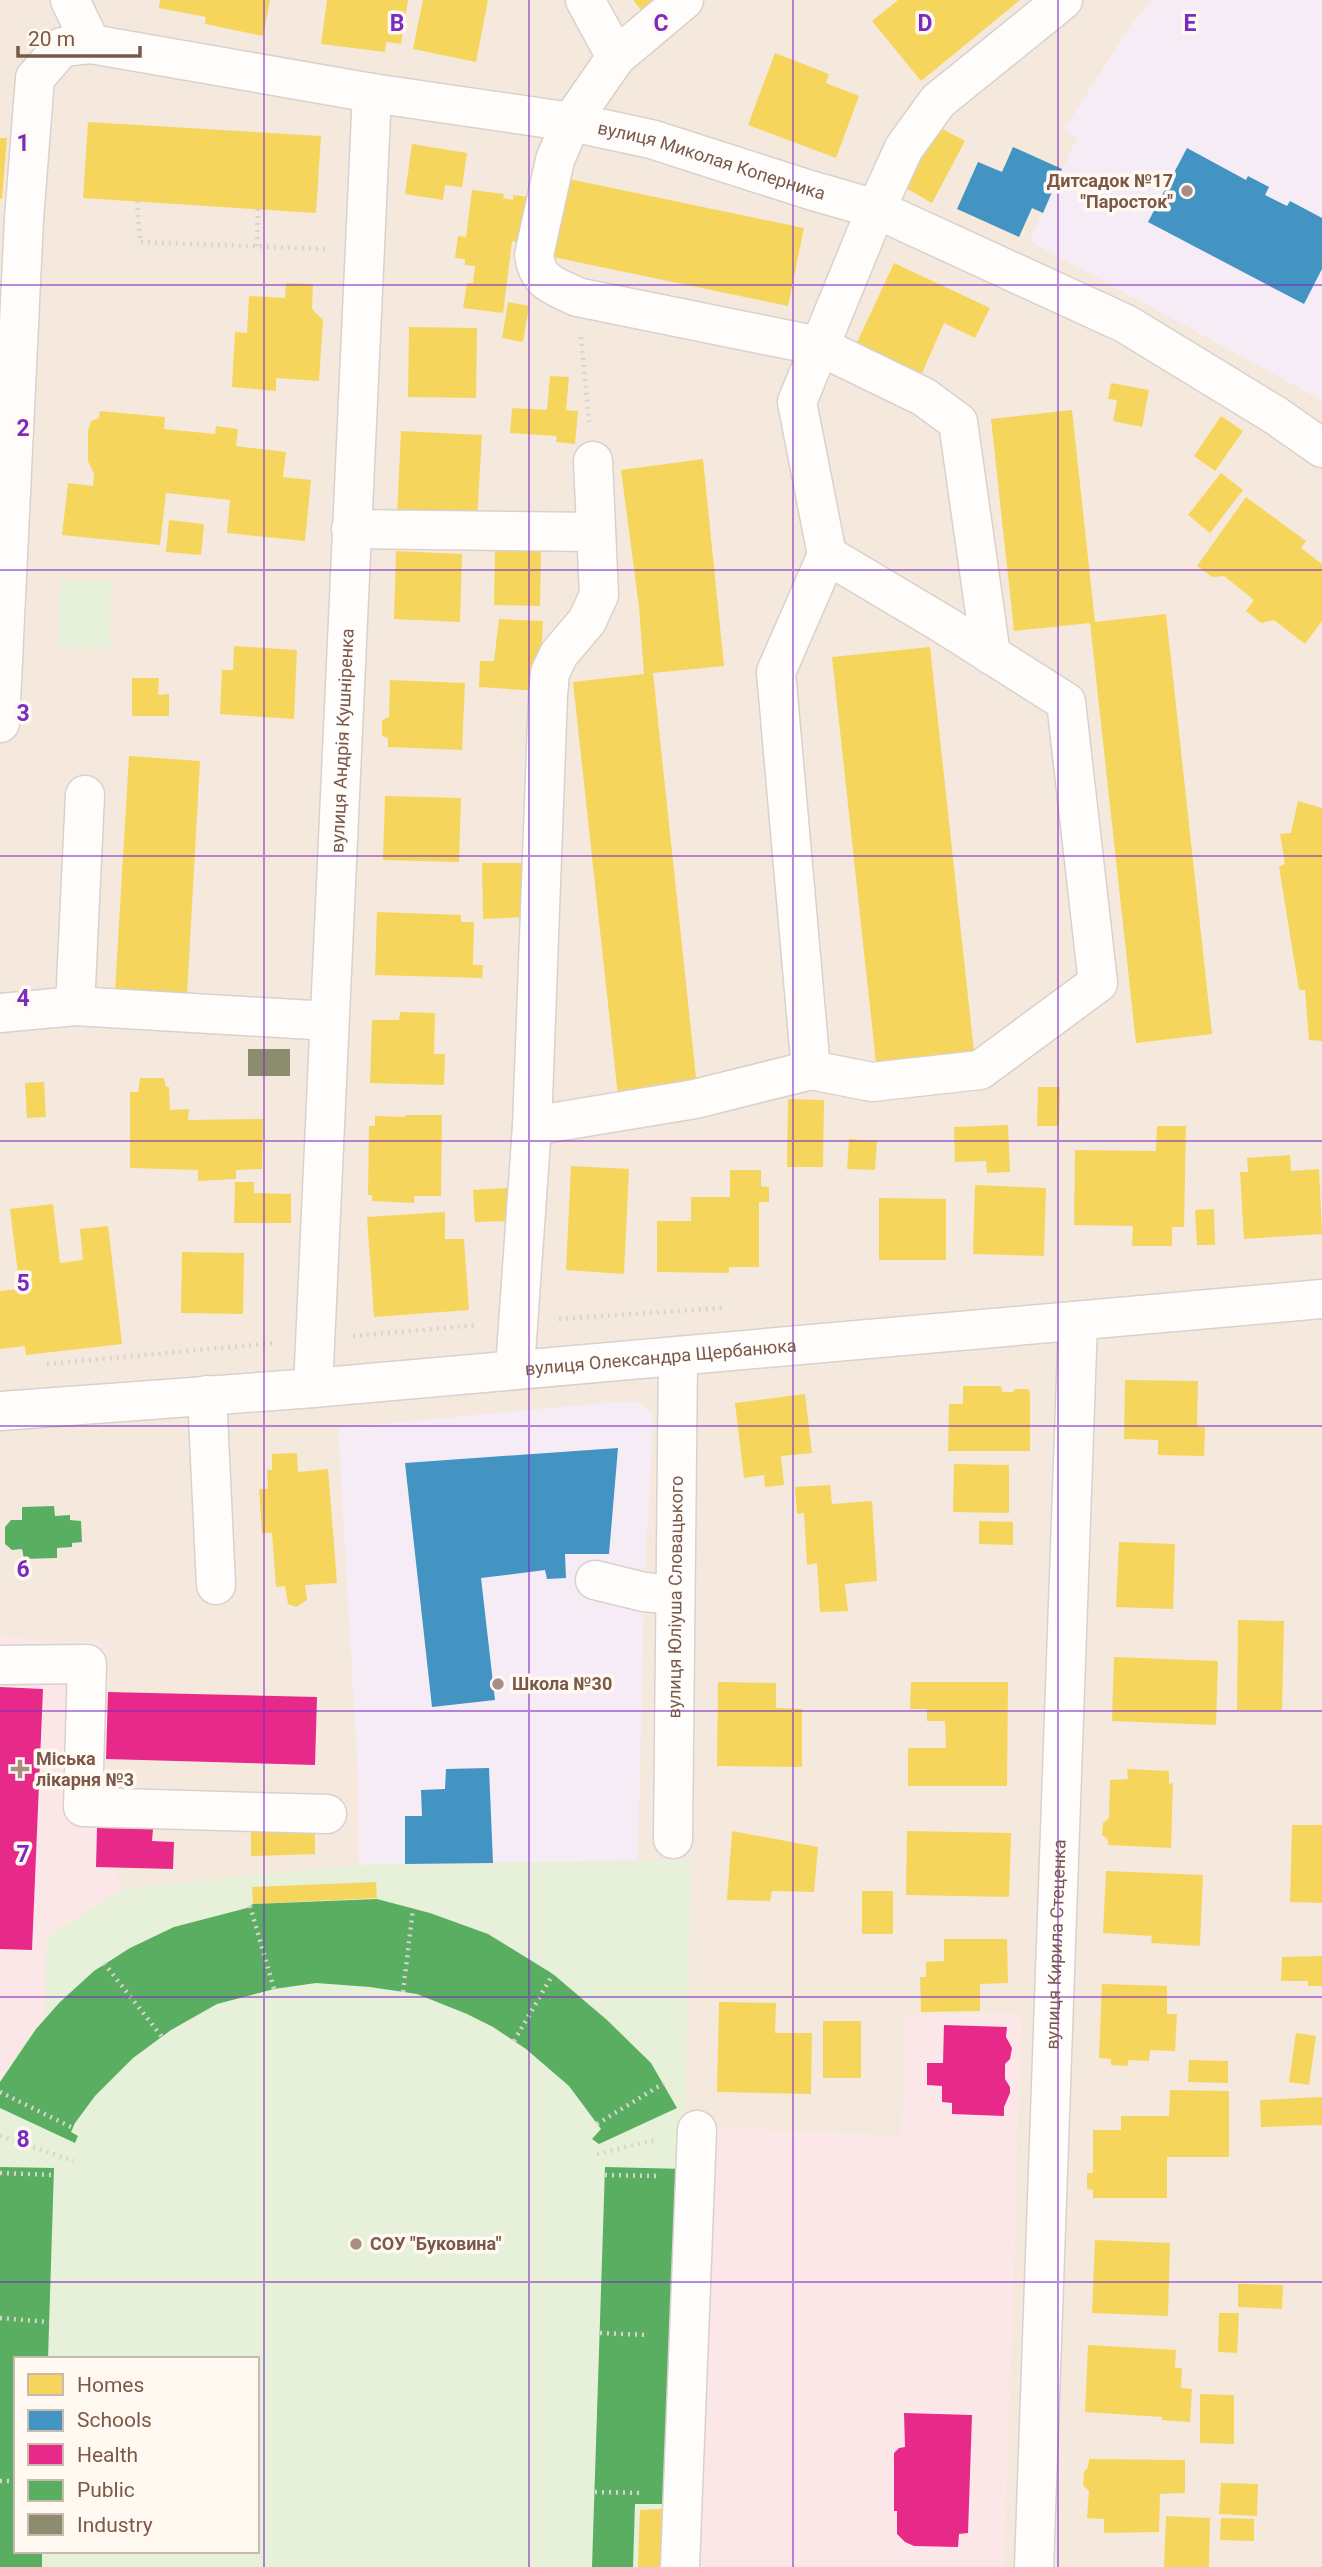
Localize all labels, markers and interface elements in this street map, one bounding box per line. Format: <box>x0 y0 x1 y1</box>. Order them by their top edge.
text: B <box>390 10 404 37</box>
text: C <box>653 10 669 37</box>
text: D <box>918 10 932 37</box>
text: E <box>1184 10 1197 37</box>
scale bar <box>18 14 140 58</box>
text: 20 m <box>28 27 75 51</box>
street label: вулиця Миколая Коперника <box>596 117 828 204</box>
text: 1 <box>16 130 30 157</box>
place label: Дитсадок №17 "Паросток" <box>1047 170 1173 212</box>
marker: Дитсадок №17 "Паросток" <box>1179 183 1195 199</box>
text: 2 <box>16 415 30 442</box>
street label: вулиця Андрія Кушніренка <box>326 628 358 853</box>
text: 3 <box>16 700 30 727</box>
text: 4 <box>16 985 30 1012</box>
text: 5 <box>16 1270 30 1297</box>
street label: вулиця Олександра Щербанюка <box>524 1334 797 1379</box>
street label: вулиця Юліуша Словацького <box>663 1476 687 1719</box>
text: 6 <box>16 1556 30 1583</box>
place label: Школа №30 <box>512 1673 612 1694</box>
marker: Школа №30 <box>490 1676 506 1692</box>
place label: Міська лікарня №3 <box>36 1748 134 1790</box>
marker: Міська лікарня №3 <box>10 1759 30 1779</box>
street label: вулиця Кирила Стеценка <box>1041 1839 1070 2050</box>
text: 7 <box>16 1841 30 1868</box>
text: 8 <box>16 2126 30 2153</box>
place label: СОУ "Буковина" <box>370 2233 502 2254</box>
marker: СОУ "Буковина" <box>348 2236 364 2252</box>
legend <box>14 2357 259 2553</box>
text: Homes <box>77 2373 144 2397</box>
text: Schools <box>77 2408 152 2432</box>
text: Health <box>77 2443 138 2467</box>
text: Public <box>77 2478 135 2502</box>
text: Industry <box>77 2513 153 2537</box>

